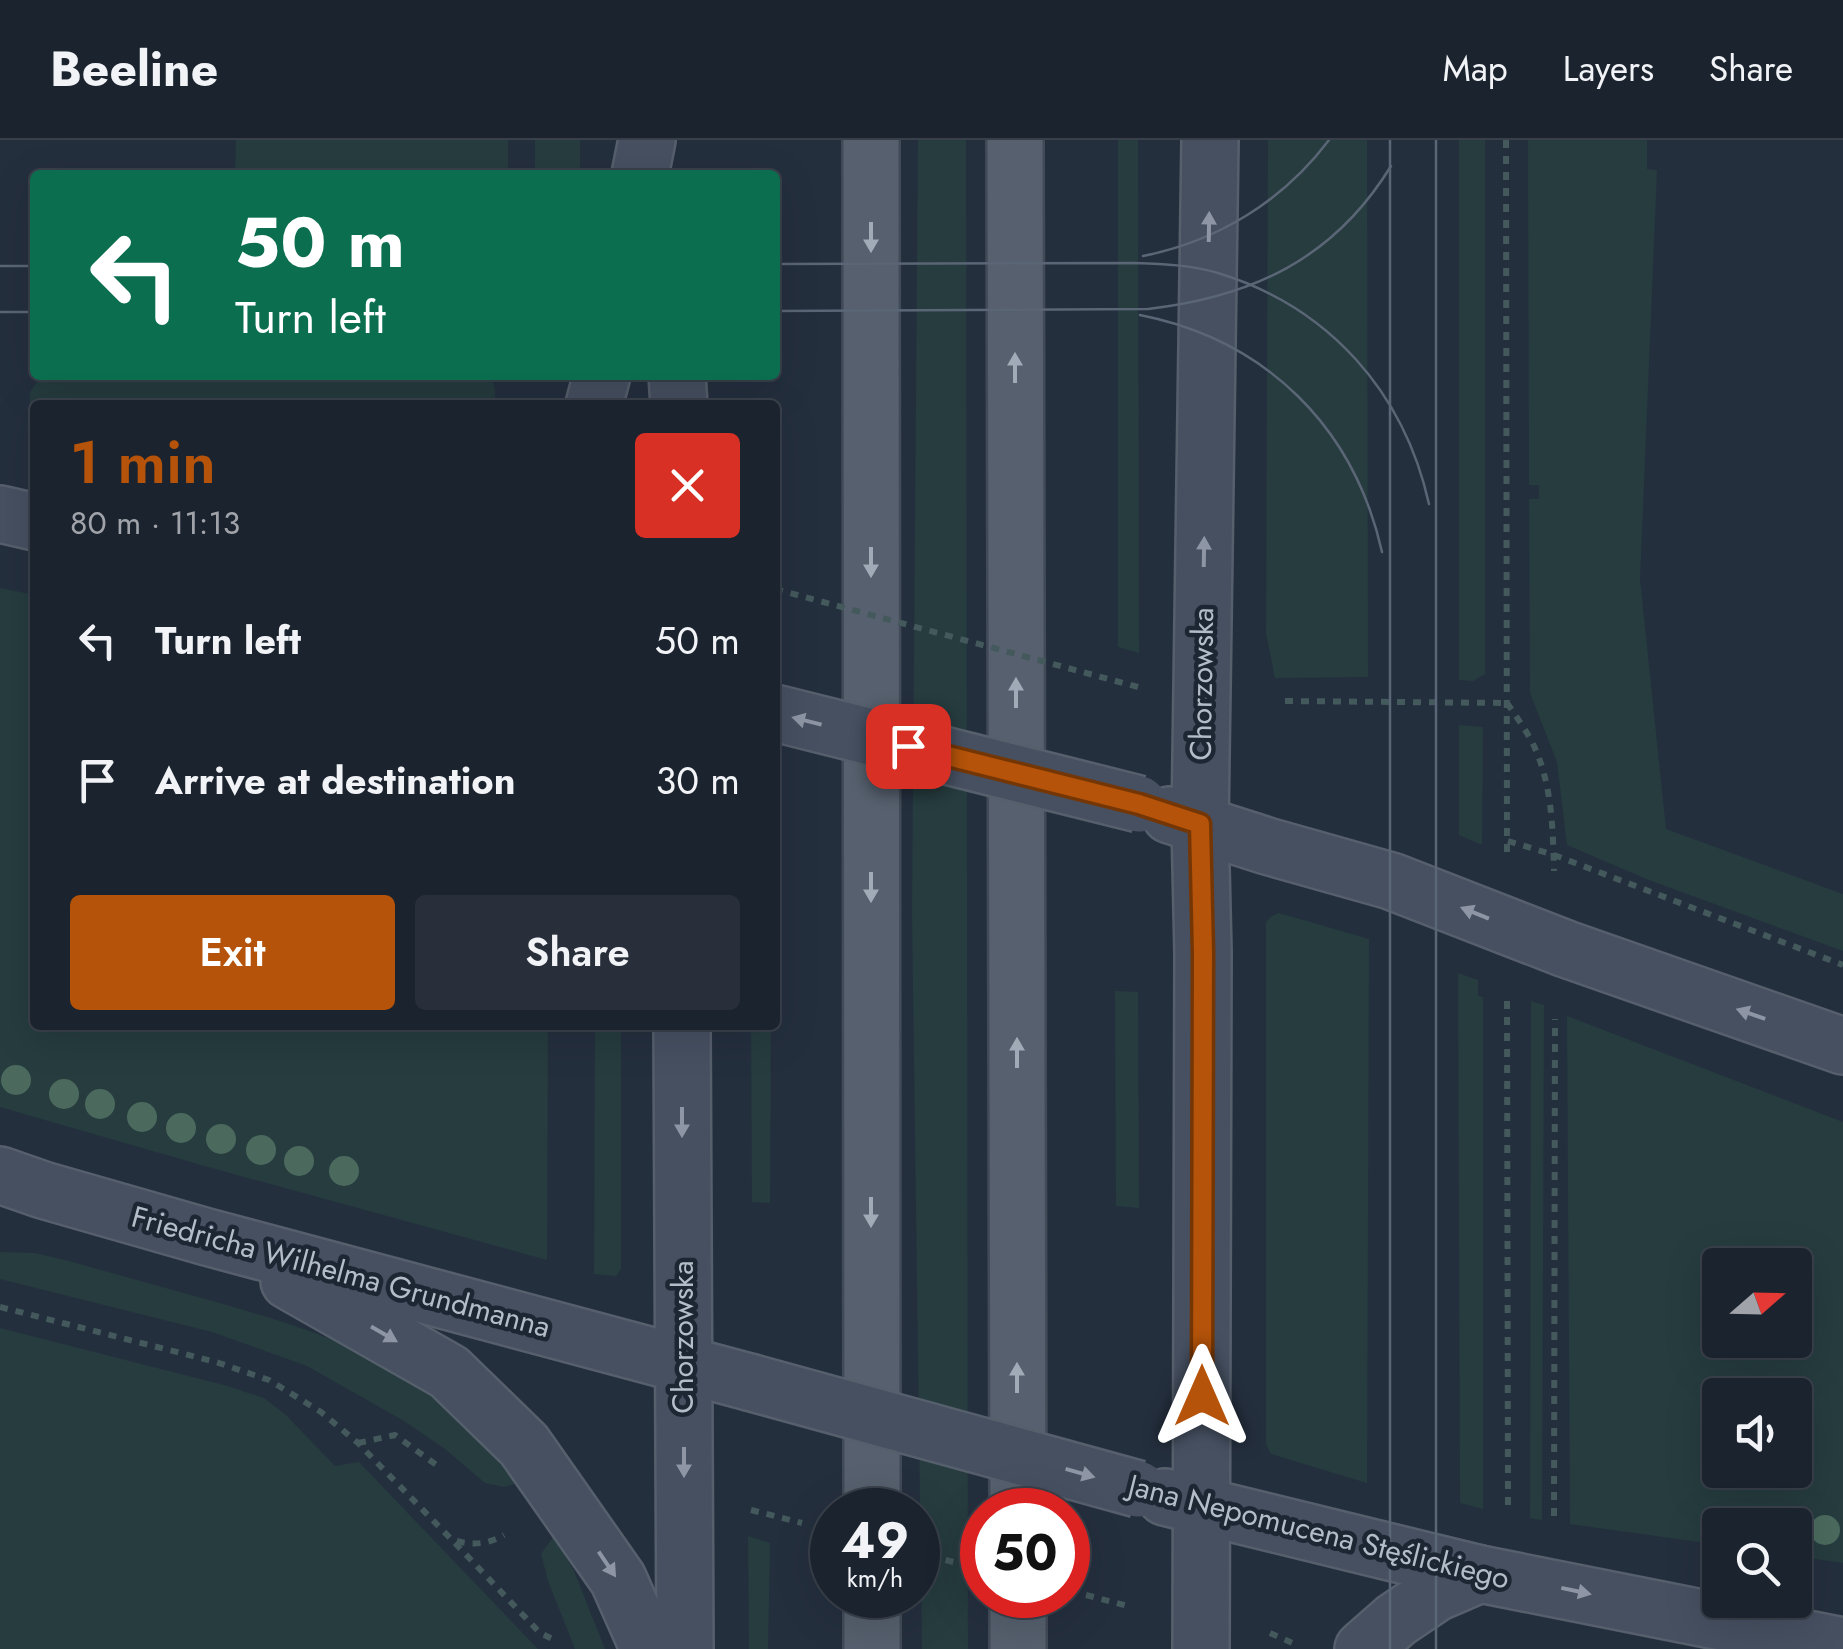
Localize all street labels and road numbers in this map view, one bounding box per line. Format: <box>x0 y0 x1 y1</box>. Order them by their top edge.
street label: Chorzowska <box>1179 607 1224 761</box>
street label: Friedricha Wilhelma Grundmanna <box>127 1195 555 1348</box>
street label: Chorzowska <box>661 1260 704 1414</box>
street label: Jana Nepomucena Stęślickiego <box>1120 1462 1514 1600</box>

